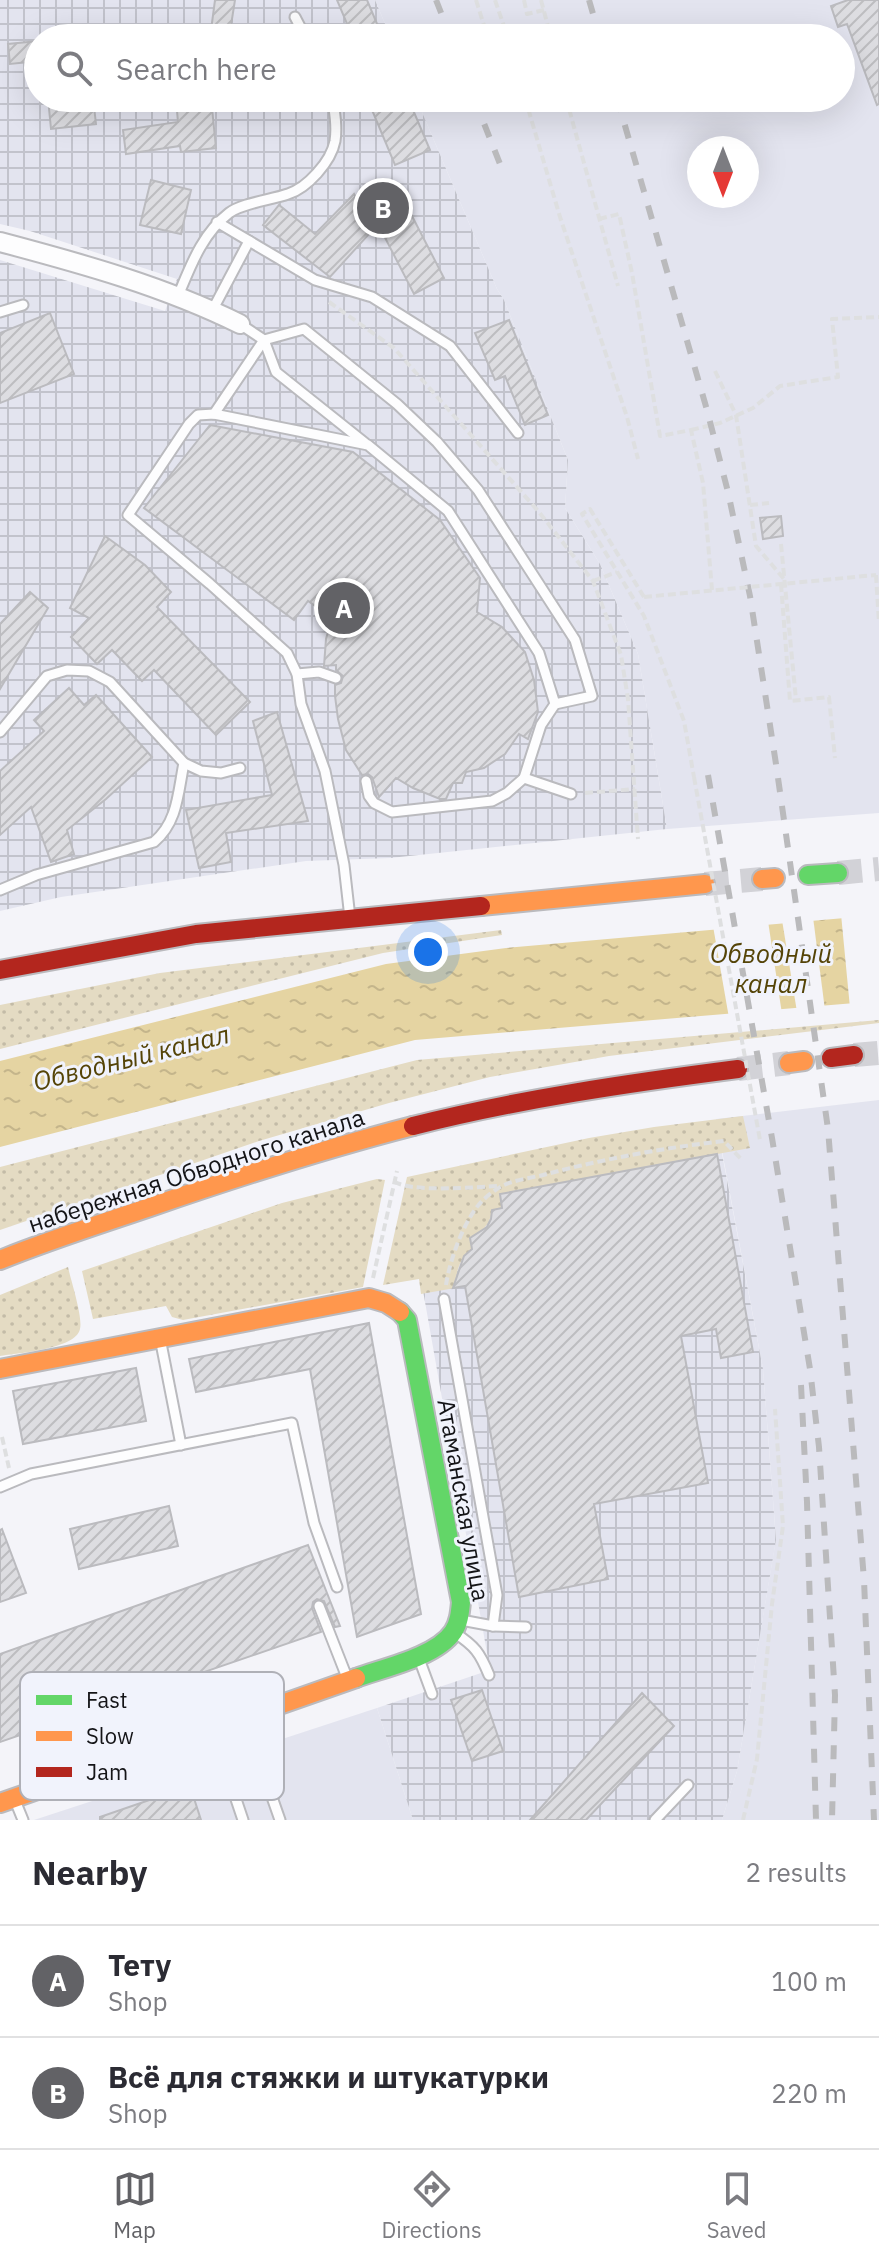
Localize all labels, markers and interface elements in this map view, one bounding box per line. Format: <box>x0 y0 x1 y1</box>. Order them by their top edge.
search box <box>24 24 855 112</box>
icon: search <box>52 46 96 90</box>
text: Search here <box>116 49 277 88</box>
north arrow <box>687 136 759 208</box>
pin: B <box>357 178 409 238</box>
pin: A <box>318 578 370 638</box>
your location <box>408 932 448 972</box>
water label: Обводный канал <box>710 936 832 1000</box>
water label: Обводный канал <box>29 1016 233 1098</box>
street label: набережная Обводного канала <box>24 1100 369 1240</box>
street label: Атаманская улица <box>430 1396 498 1604</box>
legend <box>20 1672 284 1800</box>
text: Fast <box>86 1685 127 1714</box>
text: Slow <box>86 1721 134 1750</box>
text: Jam <box>86 1757 128 1786</box>
text: Nearby <box>32 1850 147 1894</box>
text: 2 results <box>745 1855 847 1889</box>
text: Тету <box>108 1945 171 1984</box>
text: A <box>49 1964 67 1998</box>
text: 100 m <box>771 1964 847 1998</box>
text: Shop <box>108 1984 168 2018</box>
text: Всё для стяжки и штукатурки <box>108 2057 549 2096</box>
text: B <box>49 2076 67 2110</box>
text: 220 m <box>771 2076 847 2110</box>
text: Shop <box>108 2096 168 2130</box>
tab: Map <box>113 2167 157 2244</box>
tab: Directions <box>382 2167 482 2244</box>
tab: Saved <box>707 2167 766 2244</box>

